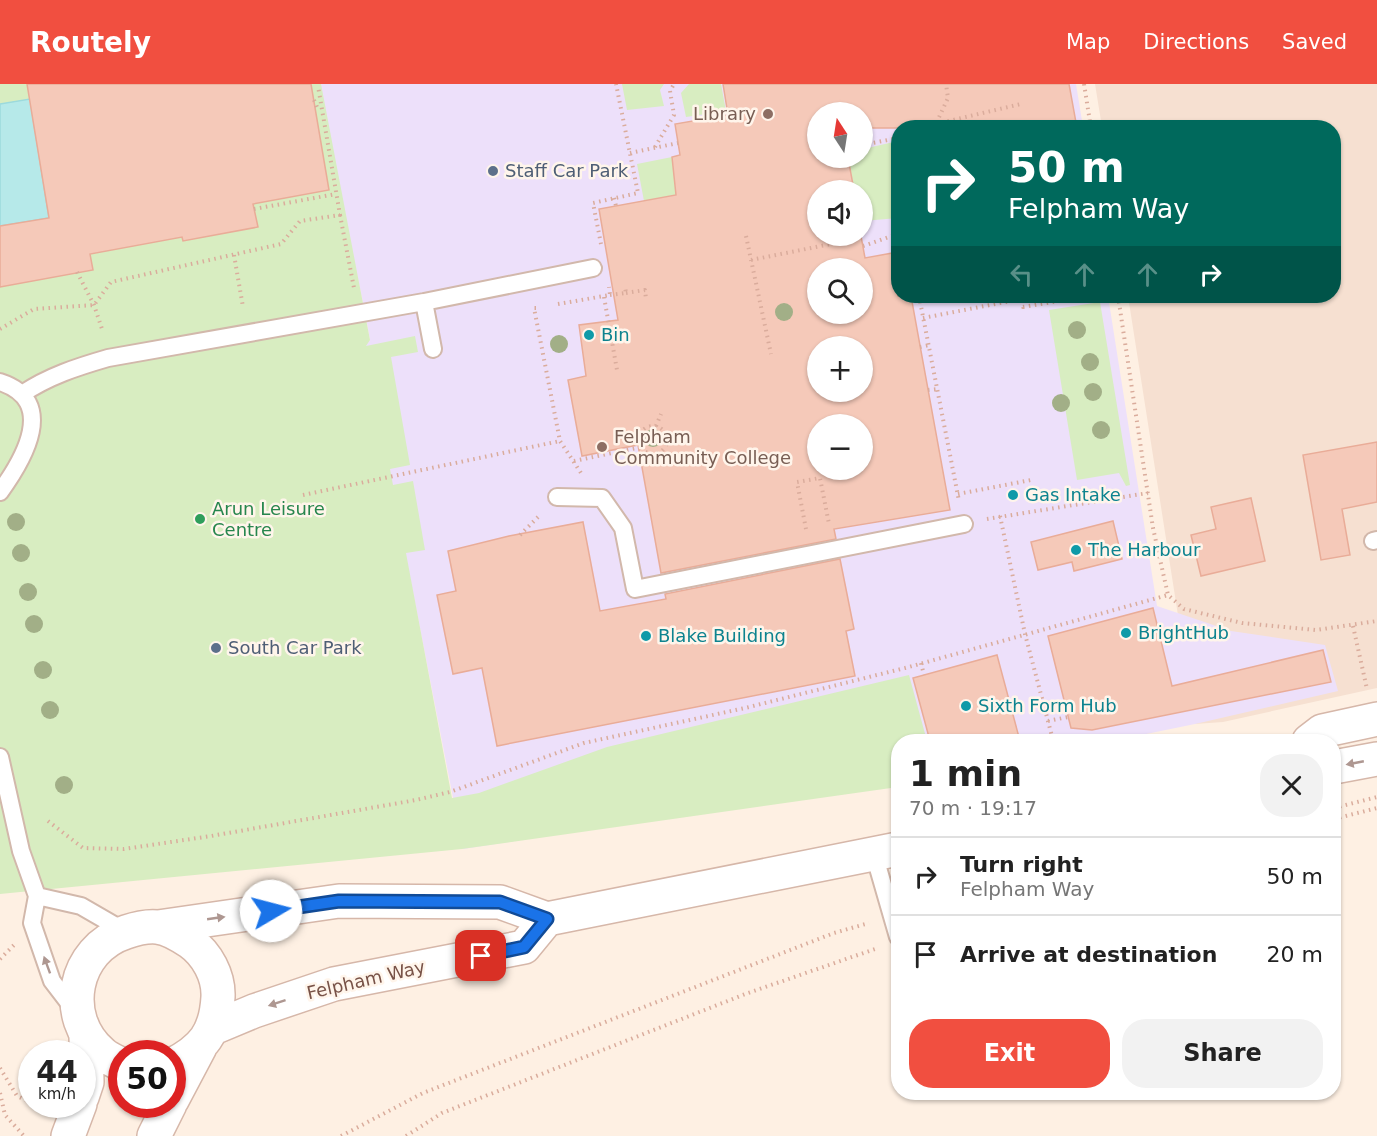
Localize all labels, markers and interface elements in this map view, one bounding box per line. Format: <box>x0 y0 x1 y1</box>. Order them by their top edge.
text: Routely <box>30 26 151 59</box>
text: Map <box>1066 30 1110 54</box>
text: Directions <box>1143 30 1249 54</box>
text: Saved <box>1282 30 1347 54</box>
north arrow <box>807 102 873 168</box>
map controls <box>807 102 873 480</box>
place label: Library <box>693 103 756 124</box>
marker: Library <box>761 107 775 121</box>
text: 50 m <box>1008 143 1125 192</box>
icon: right <box>909 144 987 222</box>
place label: Staff Car Park <box>505 160 629 181</box>
marker: Staff Car Park <box>486 164 500 178</box>
button: sound <box>807 180 873 246</box>
text: Felpham Way <box>1008 193 1189 224</box>
button: search <box>807 258 873 324</box>
icon: left <box>1005 258 1038 291</box>
icon: ahead <box>1068 258 1101 291</box>
icon: ahead <box>1131 258 1164 291</box>
icon: right <box>1194 258 1227 291</box>
place label: Bin <box>601 324 630 345</box>
marker: Bin <box>582 328 596 342</box>
button: + <box>807 336 873 402</box>
button: − <box>807 414 873 480</box>
place label: Felpham Community College <box>614 426 791 468</box>
marker: Felpham Community College <box>595 440 609 454</box>
place label: Gas Intake <box>1025 484 1121 505</box>
marker: Gas Intake <box>1006 488 1020 502</box>
place label: Arun Leisure Centre <box>212 498 325 540</box>
marker: Arun Leisure Centre <box>193 512 207 526</box>
place label: The Harbour <box>1087 539 1201 560</box>
marker: The Harbour <box>1069 543 1083 557</box>
place label: BrightHub <box>1138 622 1229 643</box>
place label: Blake Building <box>658 625 786 646</box>
marker: BrightHub <box>1119 626 1133 640</box>
marker: Blake Building <box>639 629 653 643</box>
place label: South Car Park <box>228 637 362 658</box>
marker: South Car Park <box>209 641 223 655</box>
place label: Sixth Form Hub <box>978 695 1117 716</box>
marker: Sixth Form Hub <box>959 699 973 713</box>
text: 1 min <box>909 753 1022 794</box>
button: close <box>1260 754 1323 817</box>
one-way arrow <box>1346 759 1365 768</box>
text: 70 m · 19:17 <box>909 796 1037 820</box>
text: Turn right <box>960 852 1083 877</box>
icon: right <box>909 860 942 893</box>
text: 50 m <box>1267 864 1323 889</box>
text: Felpham Way <box>960 877 1094 901</box>
position arrow <box>239 879 303 943</box>
one-way arrow <box>206 914 225 923</box>
pin <box>455 930 506 981</box>
icon: arrive <box>909 938 942 971</box>
icon: arrive <box>464 939 497 972</box>
text: Arrive at destination <box>960 942 1217 967</box>
text: 20 m <box>1267 942 1323 967</box>
one-way arrow <box>41 956 51 974</box>
street label: Felpham Way <box>305 956 427 1003</box>
one-way arrow <box>268 999 286 1008</box>
button: Exit <box>909 1019 1110 1088</box>
button: Share <box>1122 1019 1323 1088</box>
speed limit sign: 50 <box>108 1040 186 1118</box>
text: 44 <box>36 1054 78 1089</box>
text: km/h <box>38 1085 76 1103</box>

